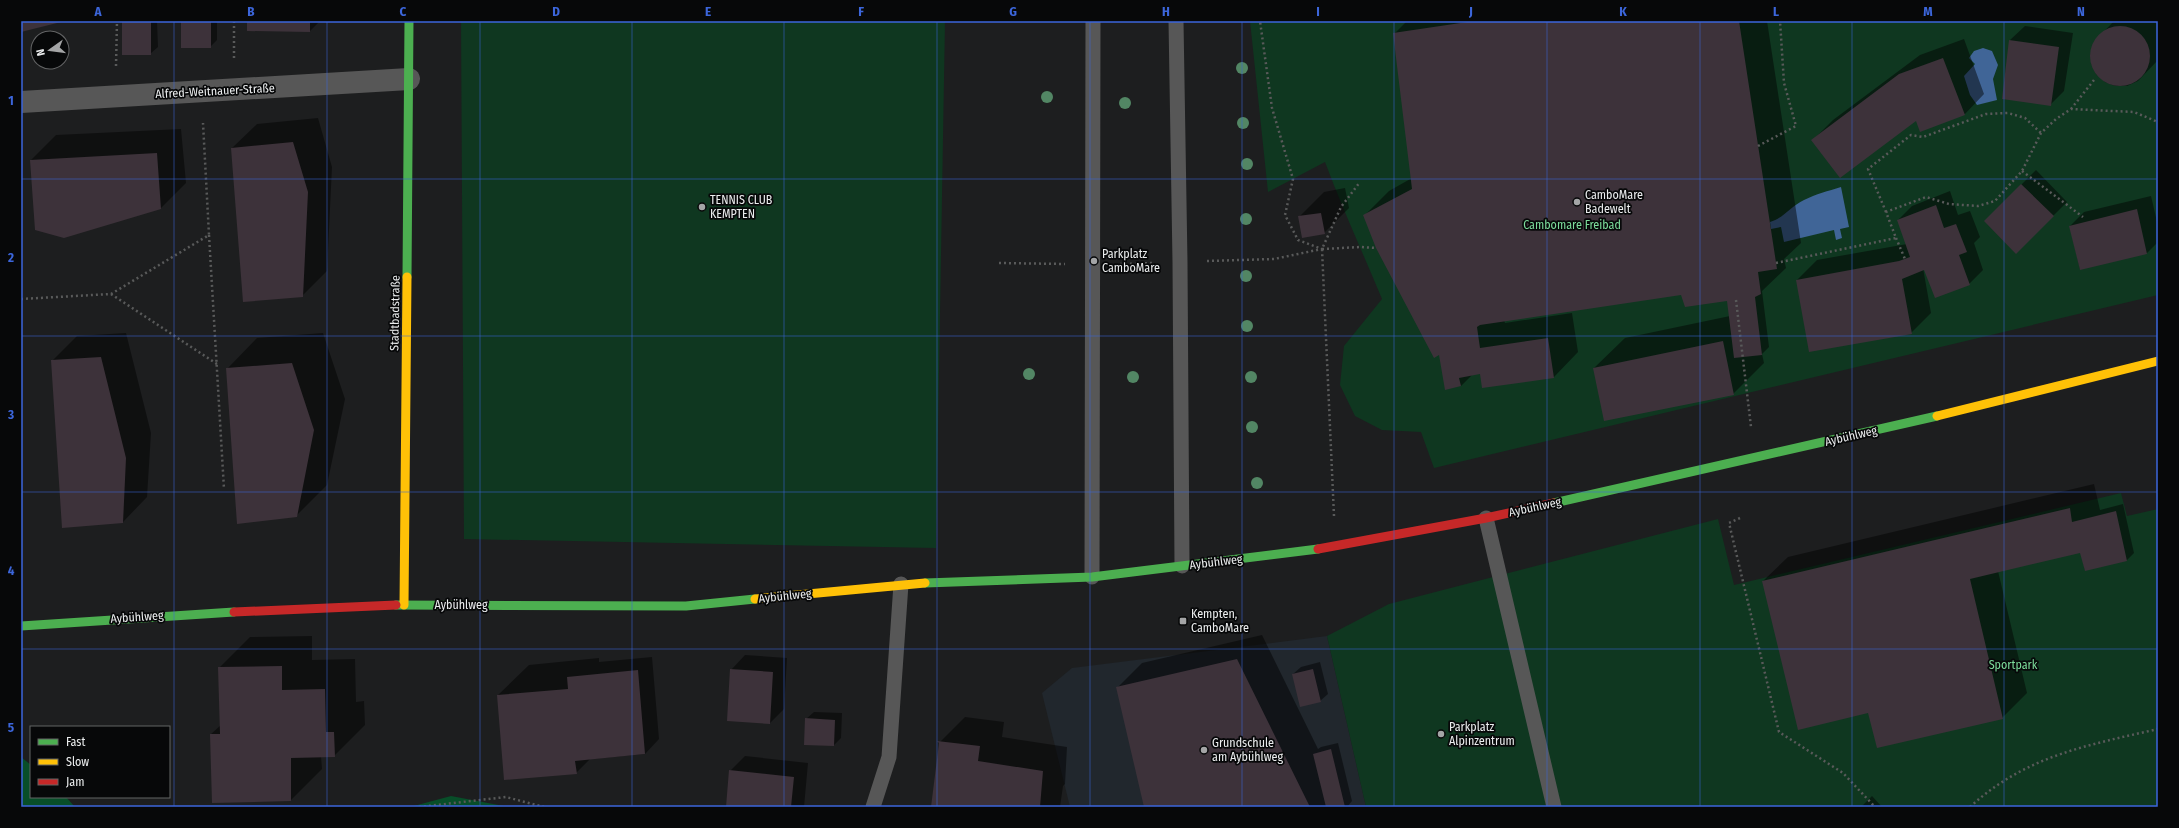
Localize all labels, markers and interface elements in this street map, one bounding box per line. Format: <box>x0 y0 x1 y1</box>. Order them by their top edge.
text: A <box>93 4 102 19</box>
text: B <box>247 4 255 19</box>
text: C <box>400 4 407 19</box>
text: D <box>552 4 560 19</box>
text: E <box>705 4 711 19</box>
text: F <box>858 4 864 19</box>
text: G <box>1009 4 1017 19</box>
text: H <box>1162 4 1170 19</box>
text: I <box>1316 4 1320 19</box>
text: J <box>1468 4 1473 19</box>
text: K <box>1619 4 1627 19</box>
text: L <box>1773 4 1779 19</box>
text: M <box>1923 4 1933 19</box>
text: N <box>2077 4 2085 19</box>
north arrow <box>30 30 70 70</box>
text: N <box>34 48 48 57</box>
street label: Alfred-Weitnauer-Straße <box>155 81 275 101</box>
text: 1 <box>8 93 14 108</box>
place label: CamboMare Badewelt <box>1585 188 1643 216</box>
place label: TENNIS CLUB KEMPTEN <box>710 193 773 221</box>
marker: CamboMare Badewelt <box>1572 197 1582 207</box>
marker: TENNIS CLUB KEMPTEN <box>697 202 707 212</box>
park label: Cambomare Freibad <box>1523 218 1621 232</box>
place label: Parkplatz CamboMare <box>1102 247 1160 275</box>
text: 2 <box>7 250 14 265</box>
marker: Parkplatz CamboMare <box>1089 256 1099 266</box>
street label: Stadtbadstraße <box>387 275 403 351</box>
text: 3 <box>7 407 14 422</box>
street label: Aybühlweg <box>1823 423 1879 449</box>
street label: Aybühlweg <box>1508 495 1563 519</box>
street label: Aybühlweg <box>1189 552 1244 572</box>
text: 4 <box>8 563 15 578</box>
street label: Aybühlweg <box>758 586 813 606</box>
street label: Aybühlweg <box>434 598 488 612</box>
place label: Kempten, CamboMare <box>1191 607 1249 635</box>
street label: Aybühlweg <box>110 608 164 626</box>
marker: Kempten, CamboMare <box>1178 616 1188 626</box>
park label: Sportpark <box>1989 658 2038 672</box>
text: 5 <box>8 720 14 735</box>
place label: Parkplatz Alpinzentrum <box>1449 720 1515 748</box>
legend <box>30 726 170 798</box>
marker: Parkplatz Alpinzentrum <box>1436 729 1446 739</box>
text: Fast <box>66 735 85 749</box>
place label: Grundschule am Aybühlweg <box>1212 736 1284 764</box>
marker: Grundschule am Aybühlweg <box>1199 745 1209 755</box>
text: Slow <box>66 755 89 769</box>
text: Jam <box>66 775 84 789</box>

